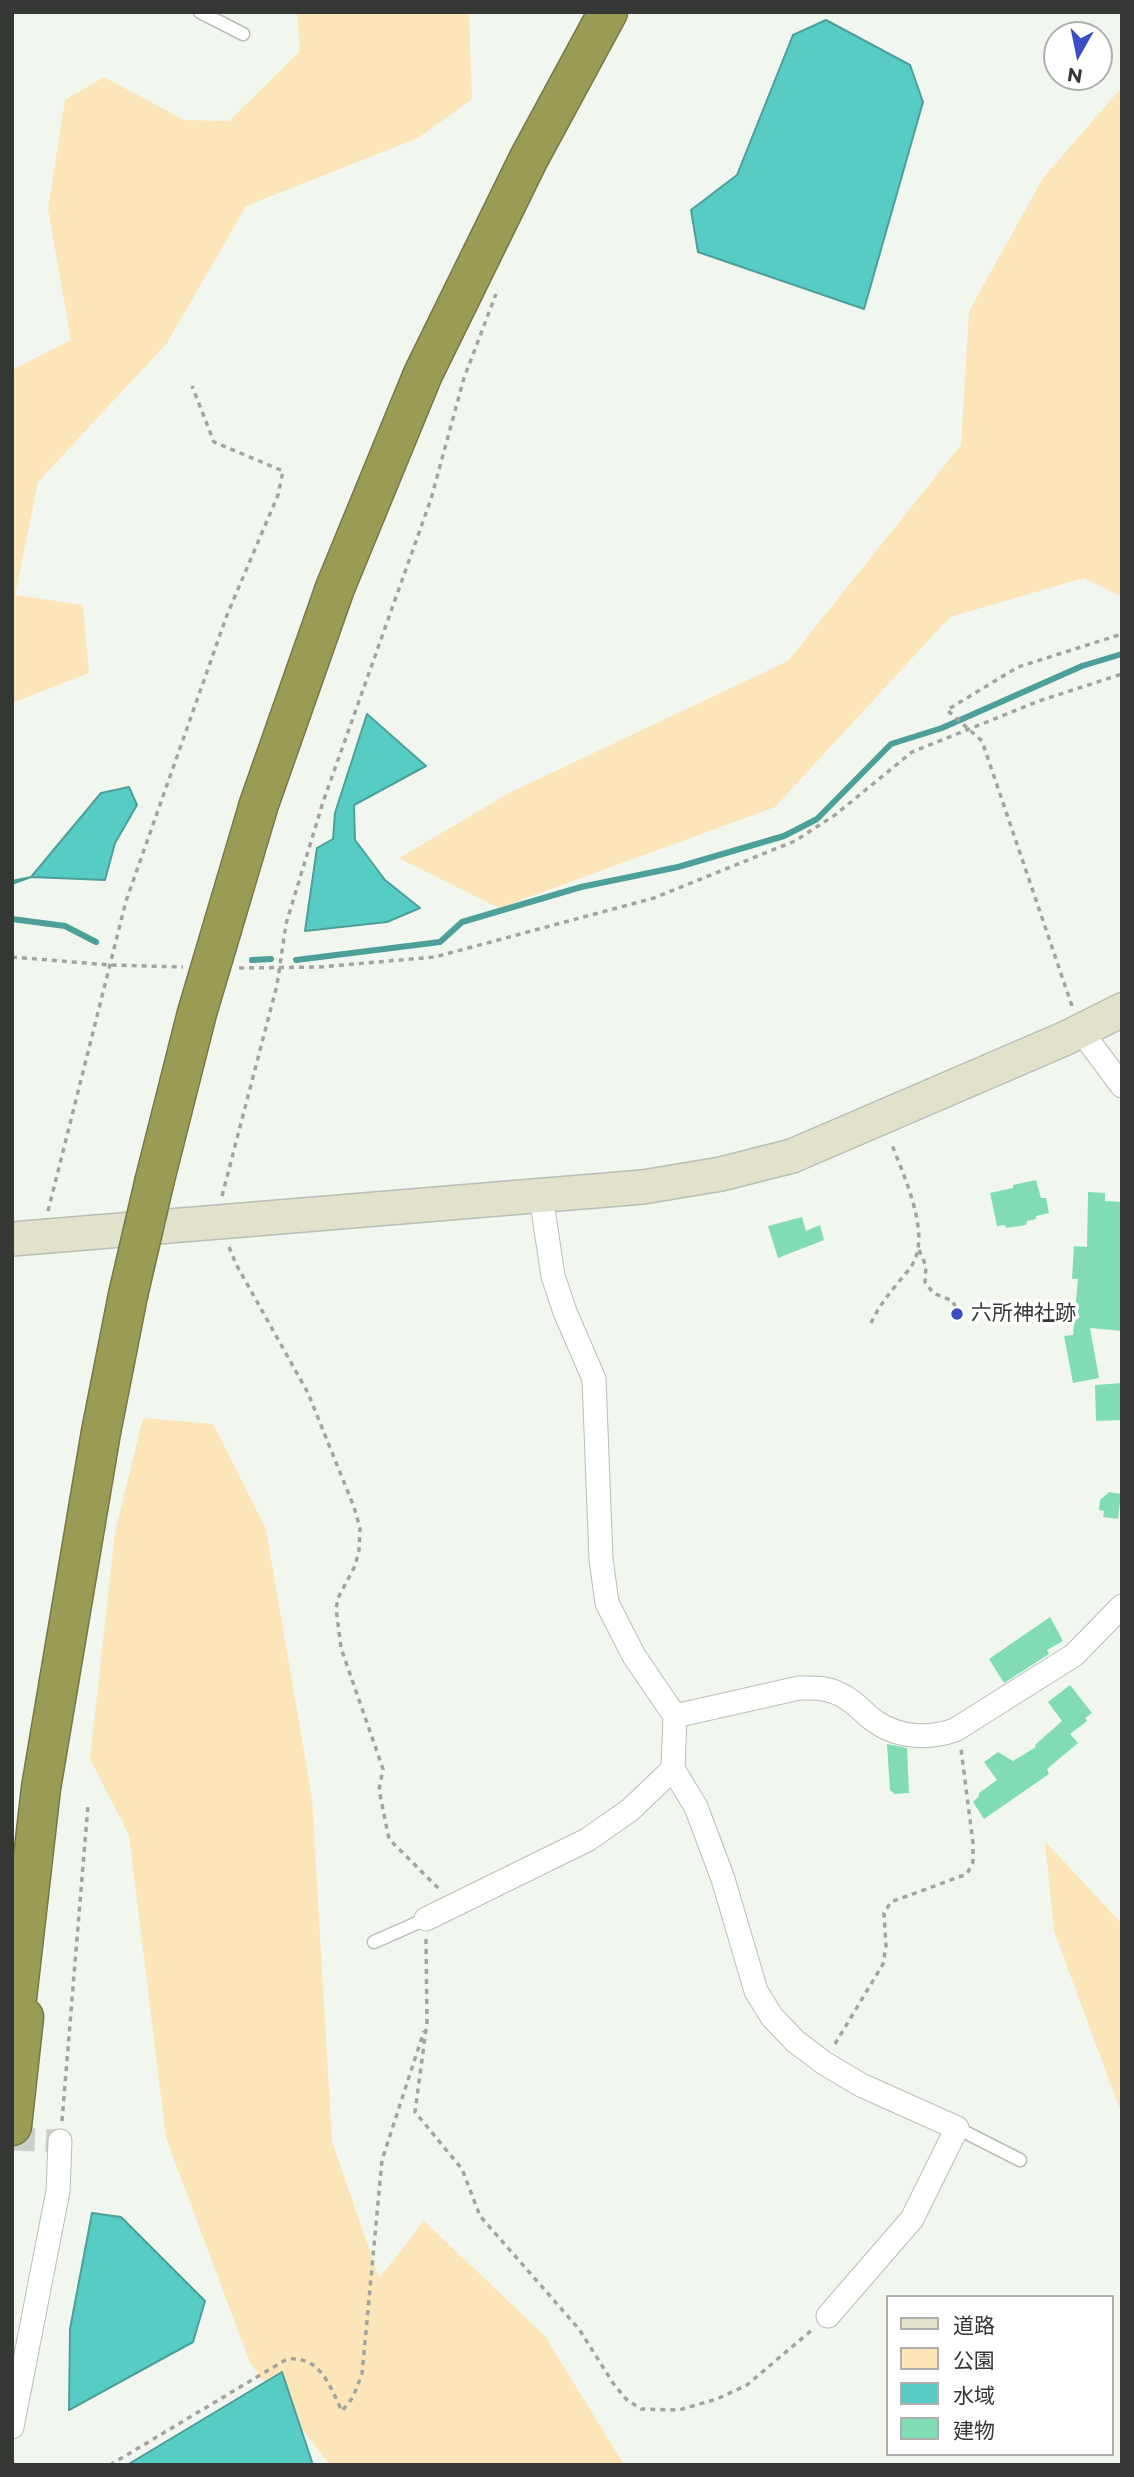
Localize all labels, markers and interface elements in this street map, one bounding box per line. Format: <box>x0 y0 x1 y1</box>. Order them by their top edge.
north arrow <box>1043 21 1113 91</box>
text: N <box>1066 63 1084 88</box>
place label: 六所神社跡 <box>971 1301 1076 1327</box>
marker: 六所神社跡 <box>949 1306 965 1322</box>
legend <box>886 2295 1113 2456</box>
text: 道路 <box>953 2313 995 2338</box>
text: 公園 <box>953 2348 995 2373</box>
text: 水域 <box>953 2383 995 2408</box>
text: 建物 <box>953 2418 995 2443</box>

